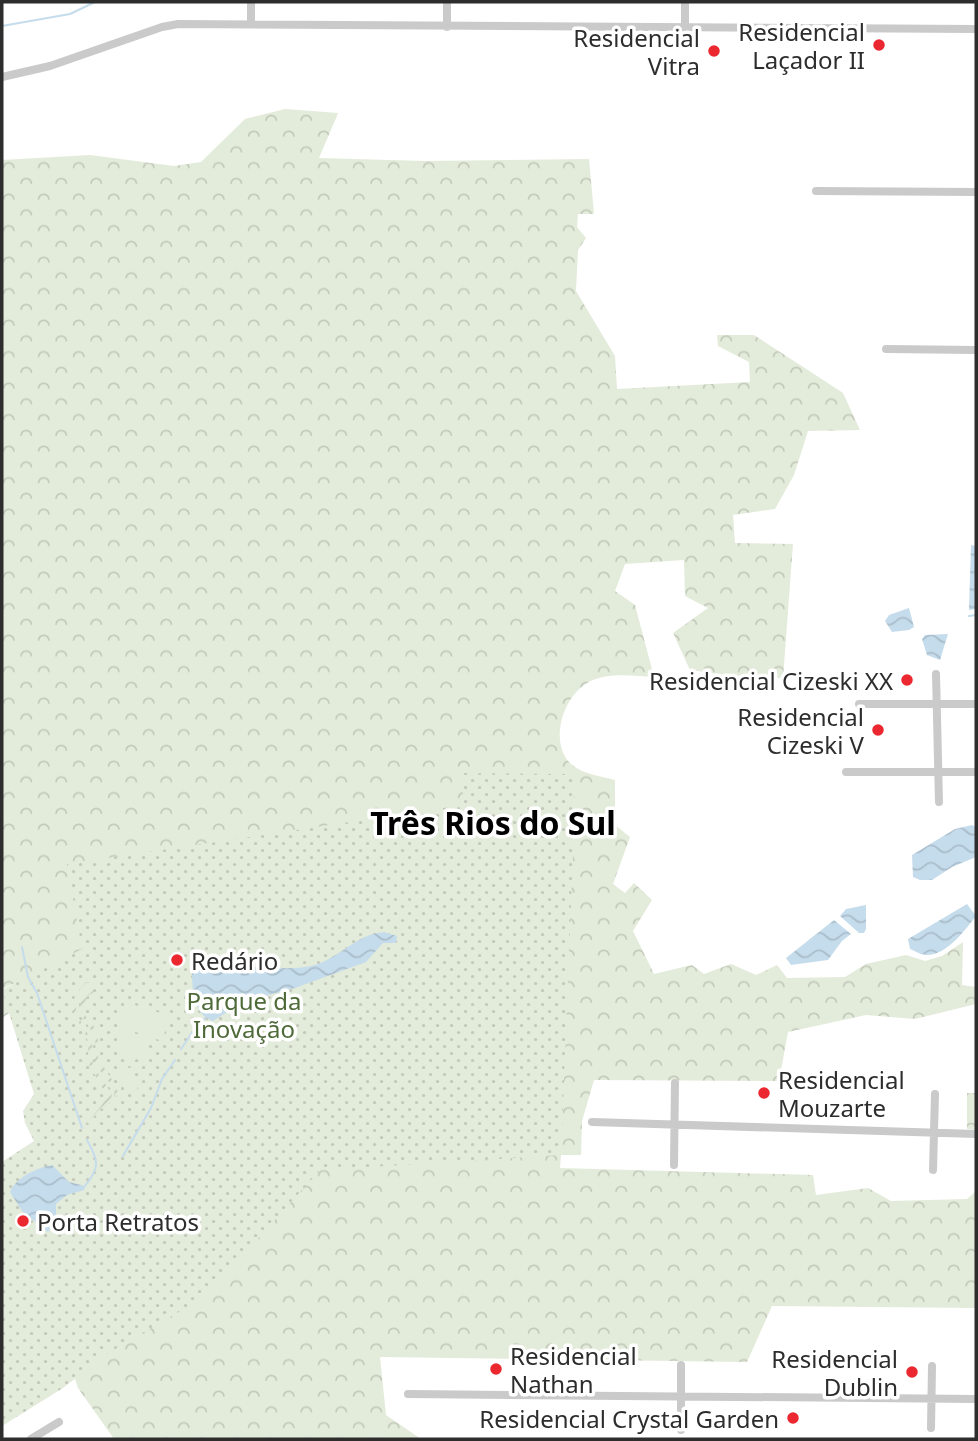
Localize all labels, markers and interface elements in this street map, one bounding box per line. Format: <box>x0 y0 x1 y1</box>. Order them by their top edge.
place label: Residencial Laçador II <box>738 15 865 76</box>
place label: Residencial Vitra <box>573 21 700 82</box>
marker: Residencial Laçador II <box>871 37 887 53</box>
marker: Residencial Vitra <box>706 43 722 59</box>
place label: Residencial Cizeski XX <box>649 664 893 697</box>
marker: Residencial Cizeski XX <box>899 672 915 688</box>
place label: Residencial Cizeski V <box>737 700 865 761</box>
marker: Residencial Cizeski V <box>870 722 886 738</box>
district label: Três Rios do Sul <box>370 801 616 844</box>
place label: Redário <box>191 944 278 977</box>
marker: Redário <box>169 952 185 968</box>
park label: Parque da Inovação <box>186 984 302 1045</box>
place label: Residencial Mouzarte <box>778 1063 905 1124</box>
marker: Residencial Mouzarte <box>756 1085 772 1101</box>
place label: Porta Retratos <box>37 1205 199 1238</box>
marker: Porta Retratos <box>15 1213 31 1229</box>
place label: Residencial Nathan <box>510 1339 637 1400</box>
place label: Residencial Dublin <box>771 1342 898 1403</box>
marker: Residencial Nathan <box>488 1361 504 1377</box>
marker: Residencial Dublin <box>904 1364 920 1380</box>
place label: Residencial Crystal Garden <box>479 1402 779 1435</box>
marker: Residencial Crystal Garden <box>785 1410 801 1426</box>

